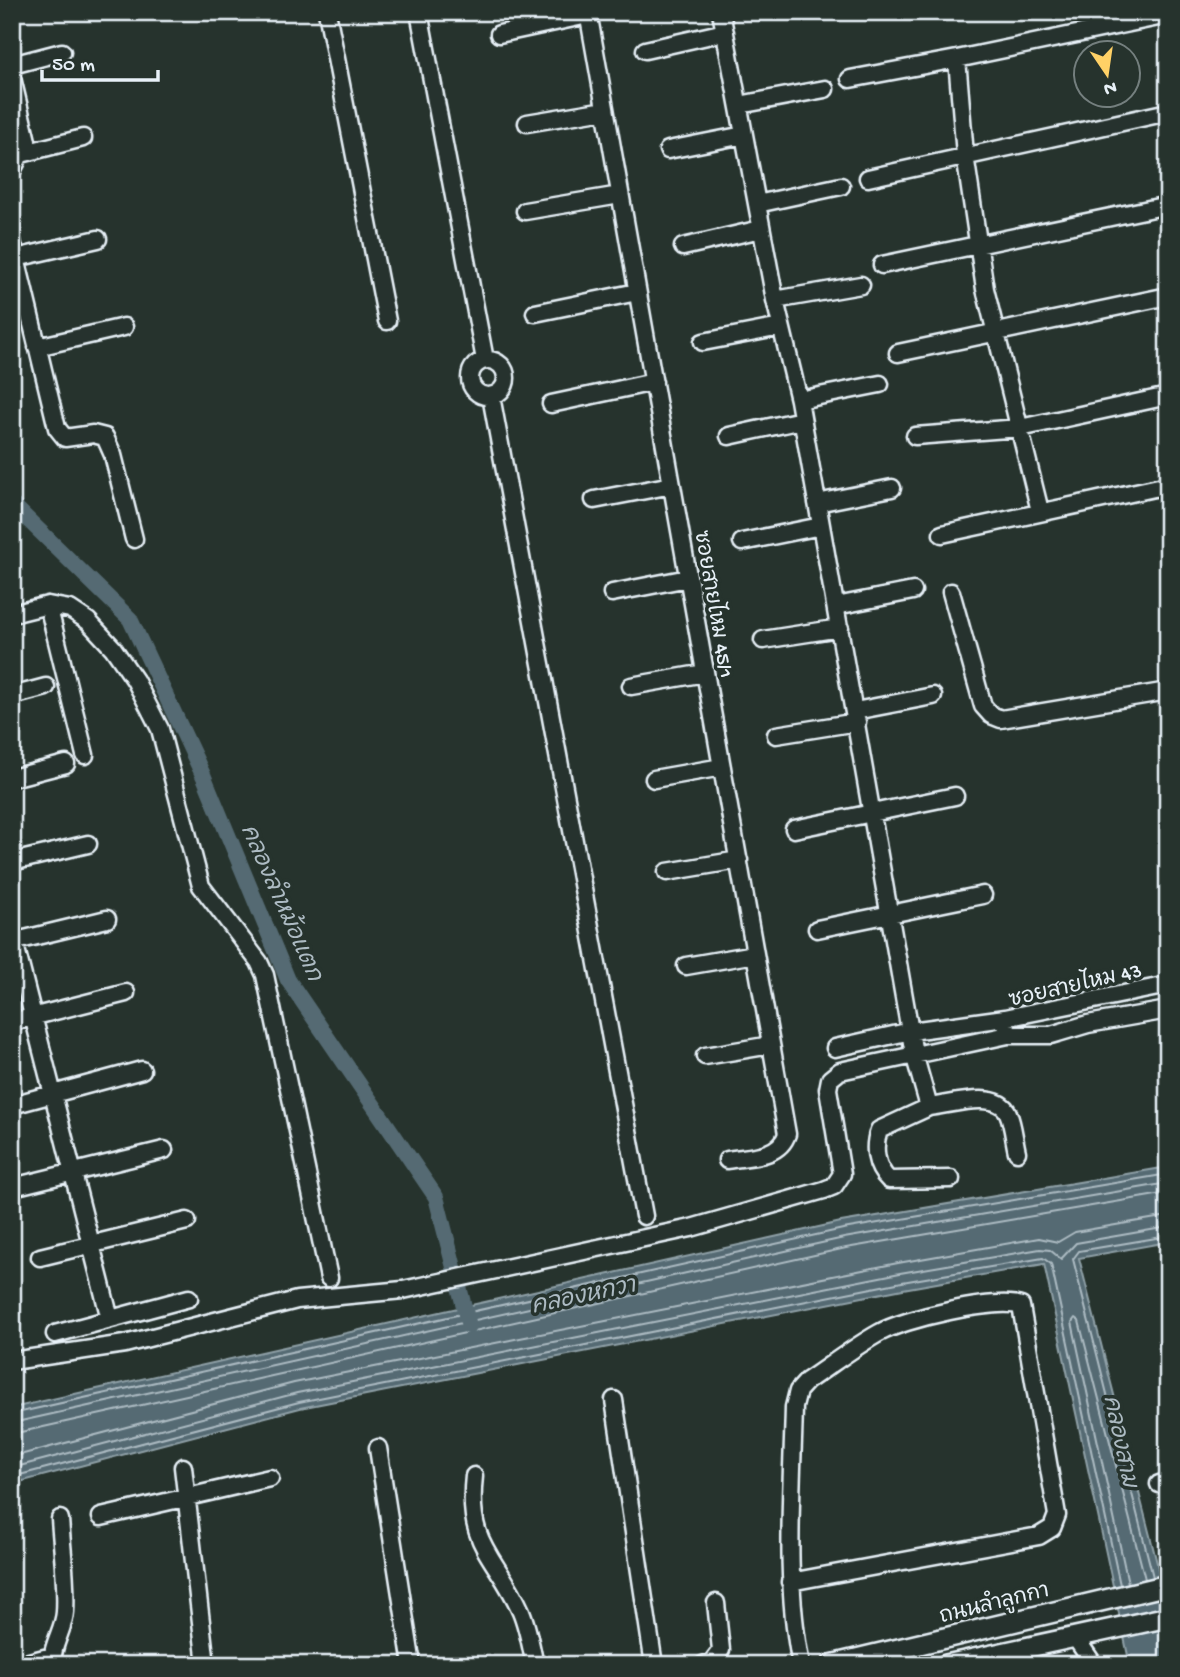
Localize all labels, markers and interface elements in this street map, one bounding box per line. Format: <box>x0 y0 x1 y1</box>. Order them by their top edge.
scale bar <box>42 38 158 82</box>
north arrow <box>1072 38 1142 108</box>
text: 50 m <box>52 54 95 79</box>
text: N <box>1101 75 1119 100</box>
street label: ซอยสายไหม 45/1 <box>686 528 741 680</box>
water label: คลองลำหม้อแตก <box>233 819 331 987</box>
street label: ซอยสายไหม 43 <box>1006 956 1145 1015</box>
water label: คลองหกวา <box>529 1273 640 1322</box>
water label: คลองสาม <box>1096 1393 1142 1493</box>
street label: ถนนลำลูกกา <box>936 1576 1052 1631</box>

